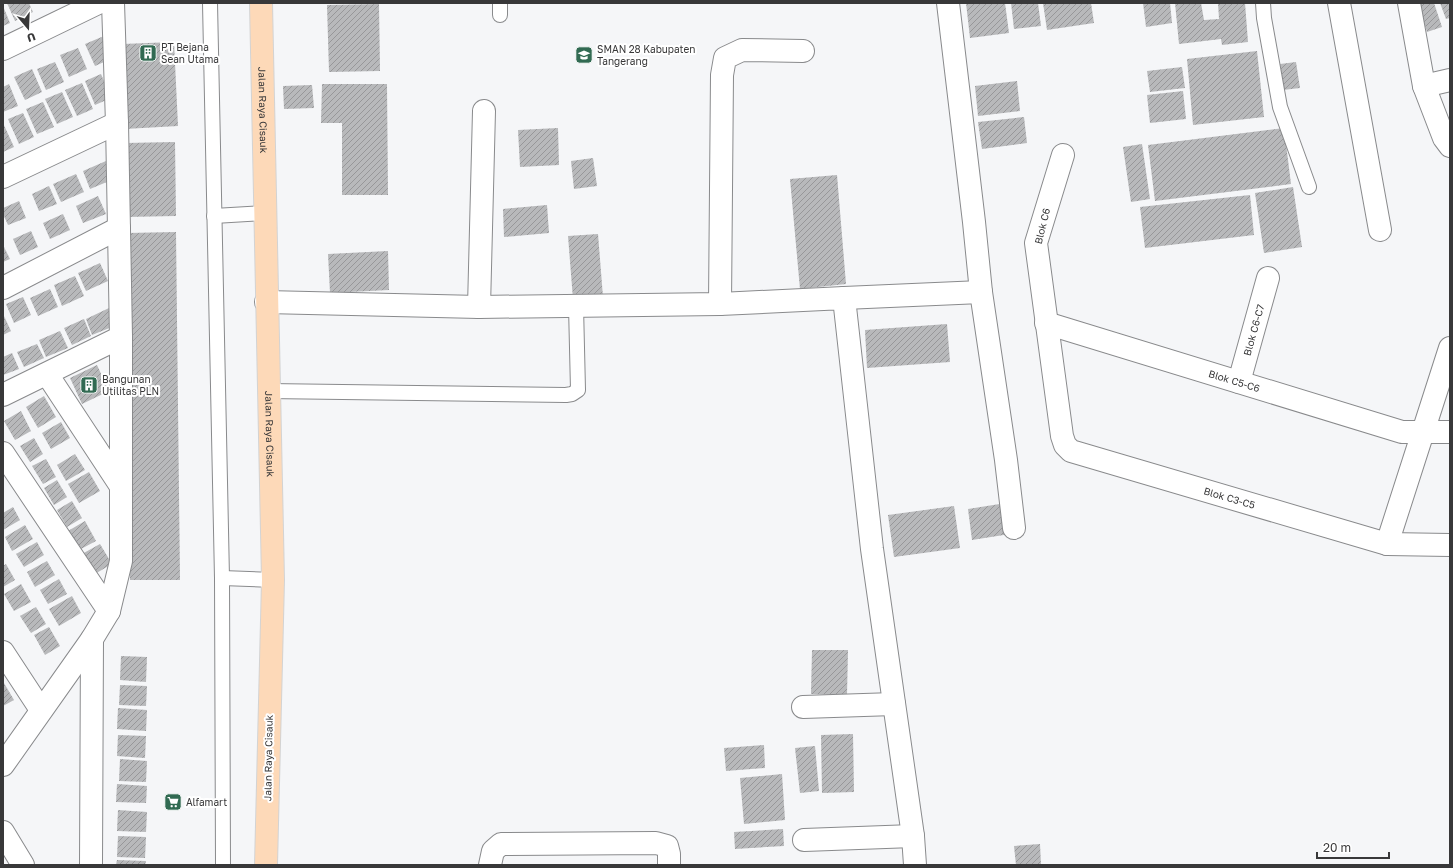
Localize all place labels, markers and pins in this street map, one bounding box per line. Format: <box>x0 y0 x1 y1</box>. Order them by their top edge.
place label: PT Bejana Sean Utama <box>161 41 219 65</box>
building icon: PT Bejana Sean Utama <box>138 43 158 63</box>
place label: SMAN 28 Kabupaten Tangerang <box>597 43 696 67</box>
school or university icon: SMAN 28 Kabupaten Tangerang <box>574 45 594 65</box>
place label: Bangunan Utilitas PLN <box>102 373 159 397</box>
building icon: Bangunan Utilitas PLN <box>79 375 99 395</box>
supermarket icon: Alfamart <box>163 792 183 812</box>
place label: Alfamart <box>186 796 227 808</box>

